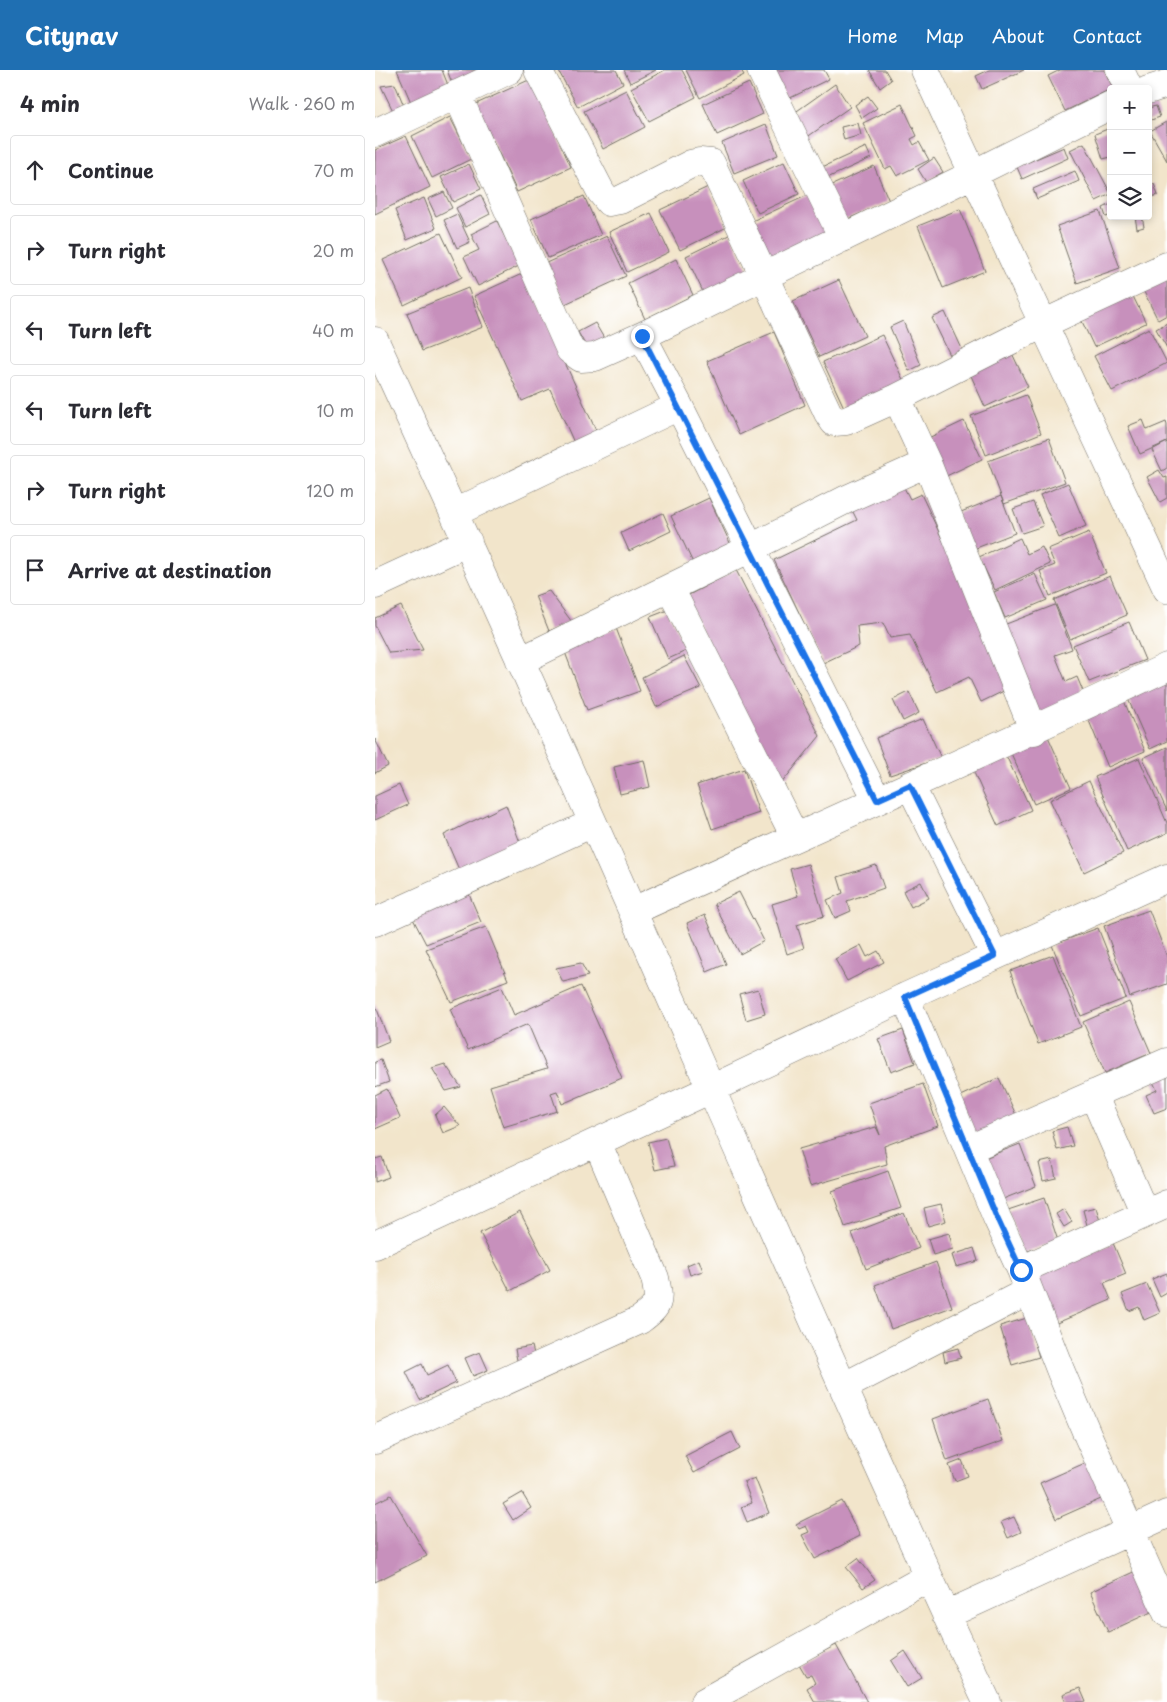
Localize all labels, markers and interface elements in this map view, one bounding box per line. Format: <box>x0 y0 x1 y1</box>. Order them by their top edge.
text: Citynav <box>25 17 118 53</box>
text: Home <box>847 22 897 49</box>
text: Map <box>925 22 964 49</box>
text: About <box>992 22 1044 49</box>
text: Contact <box>1072 22 1142 49</box>
map controls <box>1107 85 1152 220</box>
button: + <box>1107 85 1152 130</box>
text: 4 min <box>20 87 80 119</box>
text: Walk · 260 m <box>249 91 355 115</box>
button: − <box>1107 130 1152 175</box>
icon: ahead <box>21 156 49 184</box>
text: Continue <box>68 156 154 184</box>
text: 70 m <box>314 158 354 182</box>
button: layers <box>1107 175 1152 220</box>
icon: right <box>21 236 49 264</box>
text: Turn right <box>68 236 166 264</box>
text: 20 m <box>313 238 354 262</box>
icon: left <box>21 316 49 344</box>
text: Turn left <box>68 316 152 344</box>
text: 40 m <box>312 318 354 342</box>
route end <box>631 325 654 348</box>
icon: left <box>21 396 49 424</box>
text: Turn left <box>68 396 152 424</box>
text: 10 m <box>317 398 354 422</box>
icon: right <box>21 476 49 504</box>
text: Turn right <box>68 476 166 504</box>
text: 120 m <box>307 478 354 502</box>
icon: arrive <box>21 556 49 584</box>
text: Arrive at destination <box>68 556 272 584</box>
route start <box>1010 1259 1033 1282</box>

